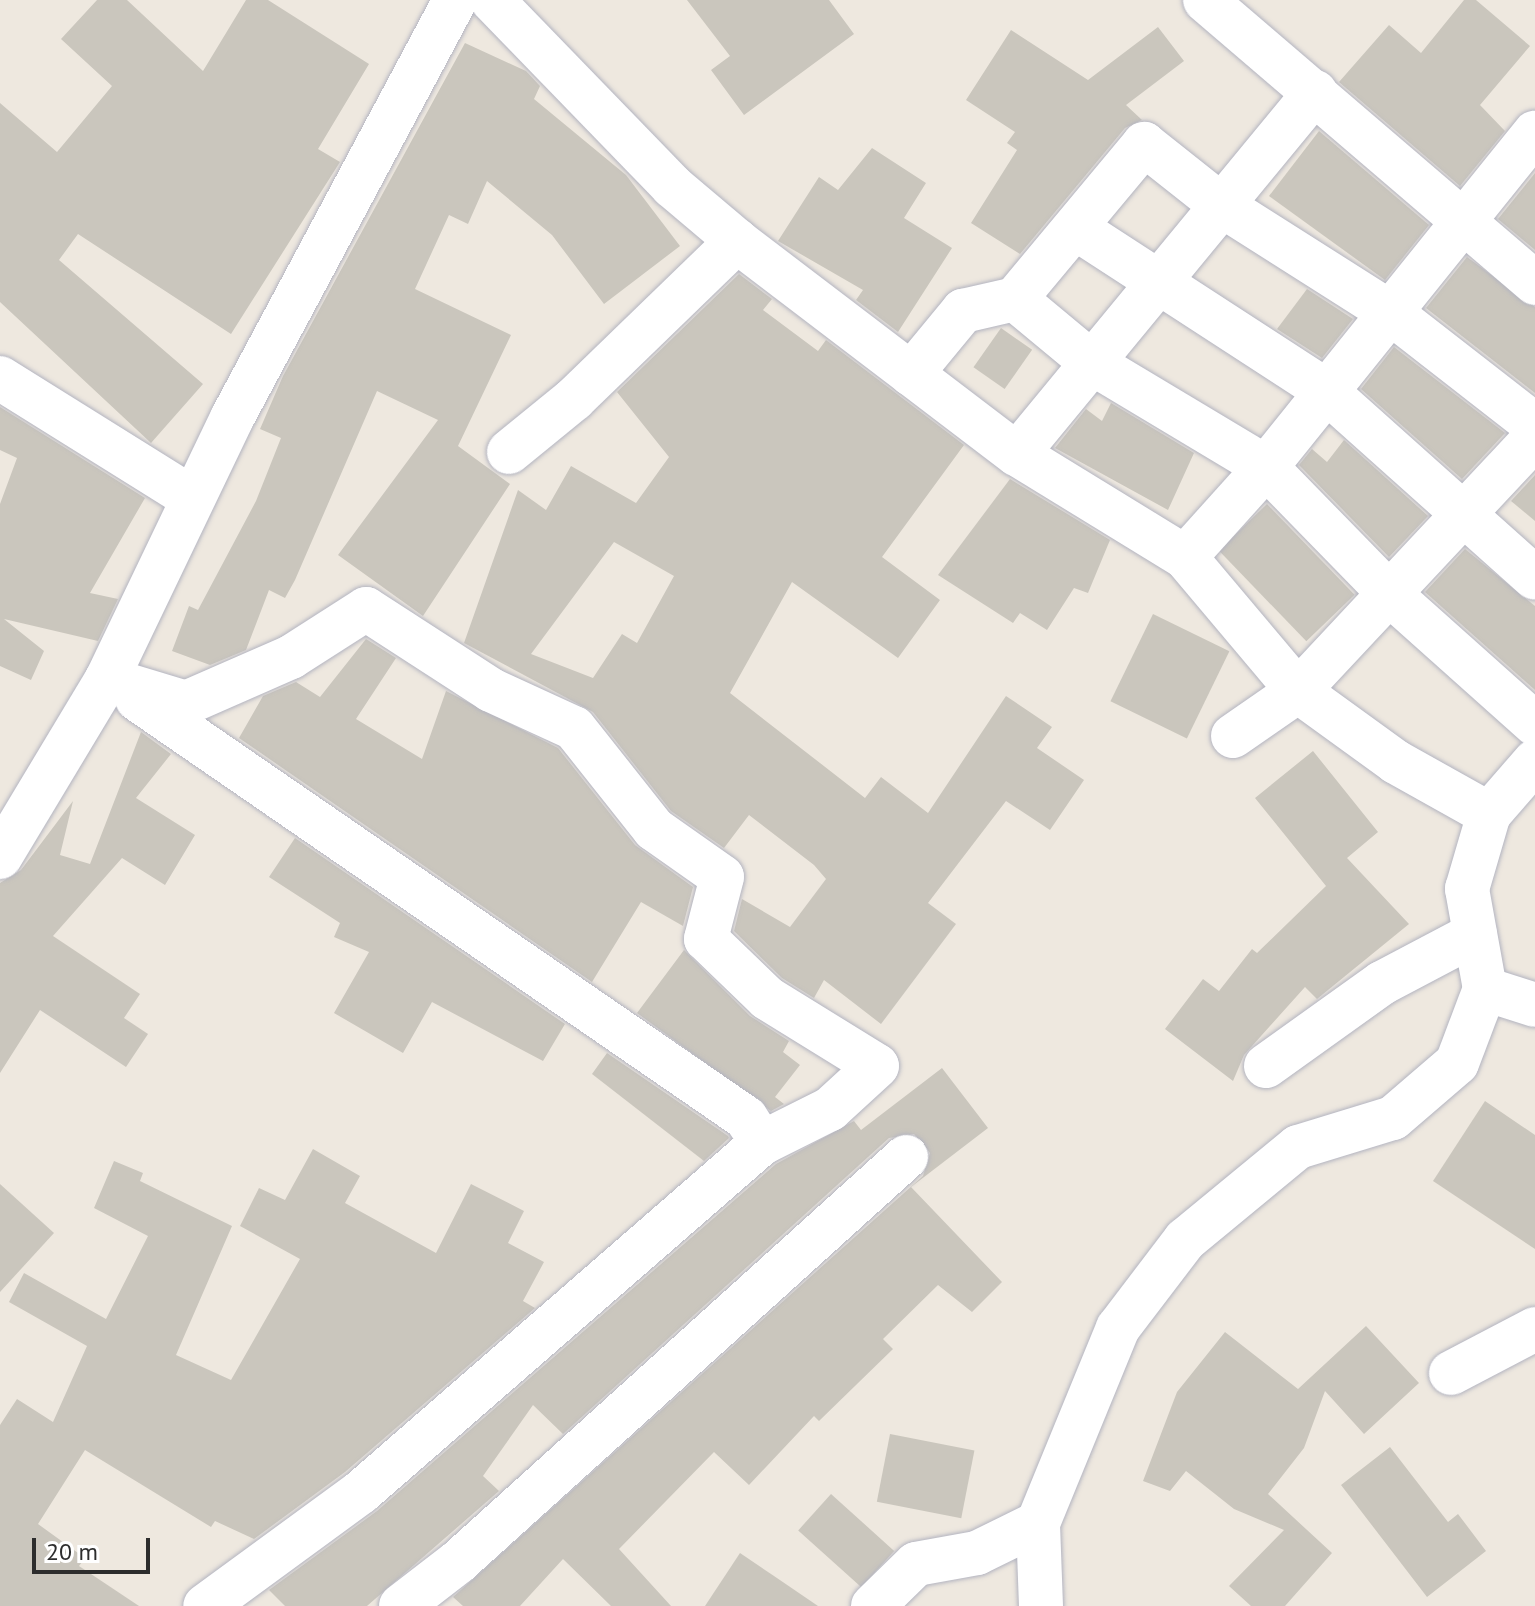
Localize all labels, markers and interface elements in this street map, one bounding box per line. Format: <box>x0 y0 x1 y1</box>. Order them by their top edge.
scale bar <box>36 1522 154 1572</box>
text: 20 m <box>46 1536 98 1567</box>

